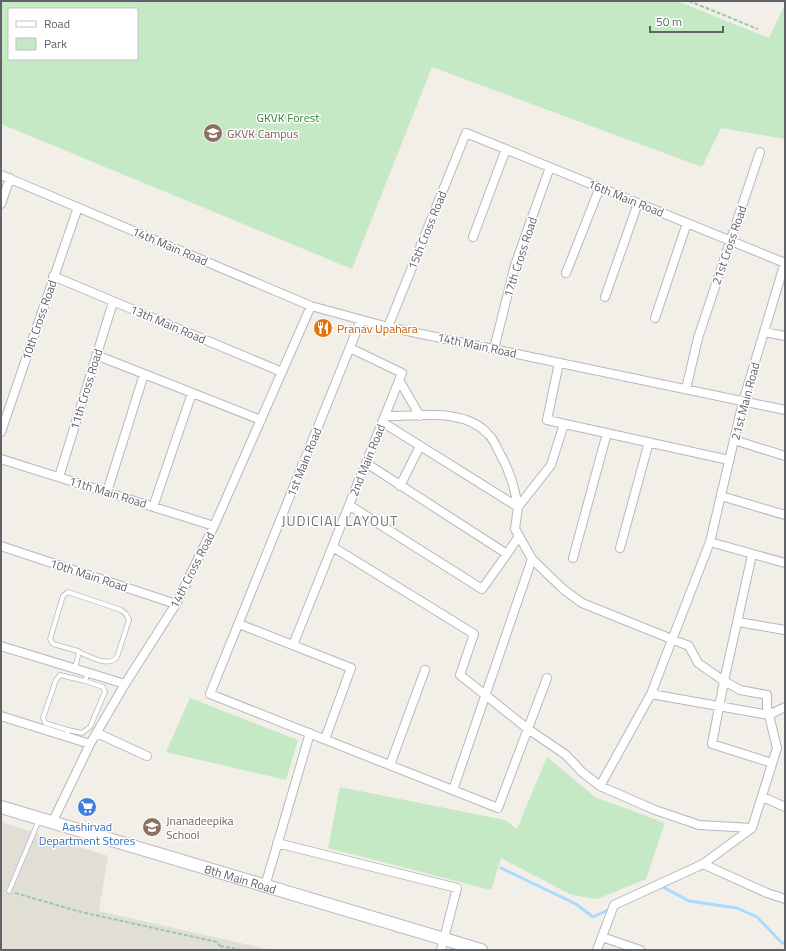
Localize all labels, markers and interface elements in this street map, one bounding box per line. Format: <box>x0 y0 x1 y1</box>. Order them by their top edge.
legend <box>8 8 138 60</box>
scale bar <box>650 8 723 34</box>
text: 50 m <box>656 12 682 31</box>
text: Road <box>44 14 70 33</box>
text: Park <box>44 34 67 53</box>
park label: GKVK Forest <box>257 108 320 127</box>
school or university icon: GKVK Campus <box>202 122 224 144</box>
place label: GKVK Campus <box>227 124 299 143</box>
street label: 16th Main Road <box>585 174 667 222</box>
street label: 15th Cross Road <box>403 188 451 272</box>
street label: 21st Cross Road <box>707 203 751 287</box>
street label: 17th Cross Road <box>498 214 542 300</box>
street label: 14th Main Road <box>129 222 211 270</box>
street label: 10th Cross Road <box>16 277 62 363</box>
street label: 13th Main Road <box>127 300 209 348</box>
restaurant icon: Pranav Upahara <box>312 317 334 339</box>
place label: Pranav Upahara <box>337 319 418 338</box>
street label: 14th Main Road <box>436 327 518 363</box>
street label: 11th Cross Road <box>65 346 107 432</box>
street label: 21st Main Road <box>726 360 764 442</box>
street label: 2nd Main Road <box>344 421 390 499</box>
street label: 1st Main Road <box>282 425 326 499</box>
street label: 11th Main Road <box>67 471 149 513</box>
district label: JUDICIAL LAYOUT <box>282 510 398 531</box>
street label: 14th Cross Road <box>165 529 219 611</box>
street label: 10th Main Road <box>48 554 130 596</box>
supermarket icon: Aashirvad Department Stores <box>76 796 98 818</box>
place label: Jnanadeepika School <box>166 811 234 844</box>
school or university icon: Jnanadeepika School <box>141 816 163 838</box>
place label: Aashirvad Department Stores <box>39 817 136 850</box>
street label: 8th Main Road <box>202 859 279 898</box>

